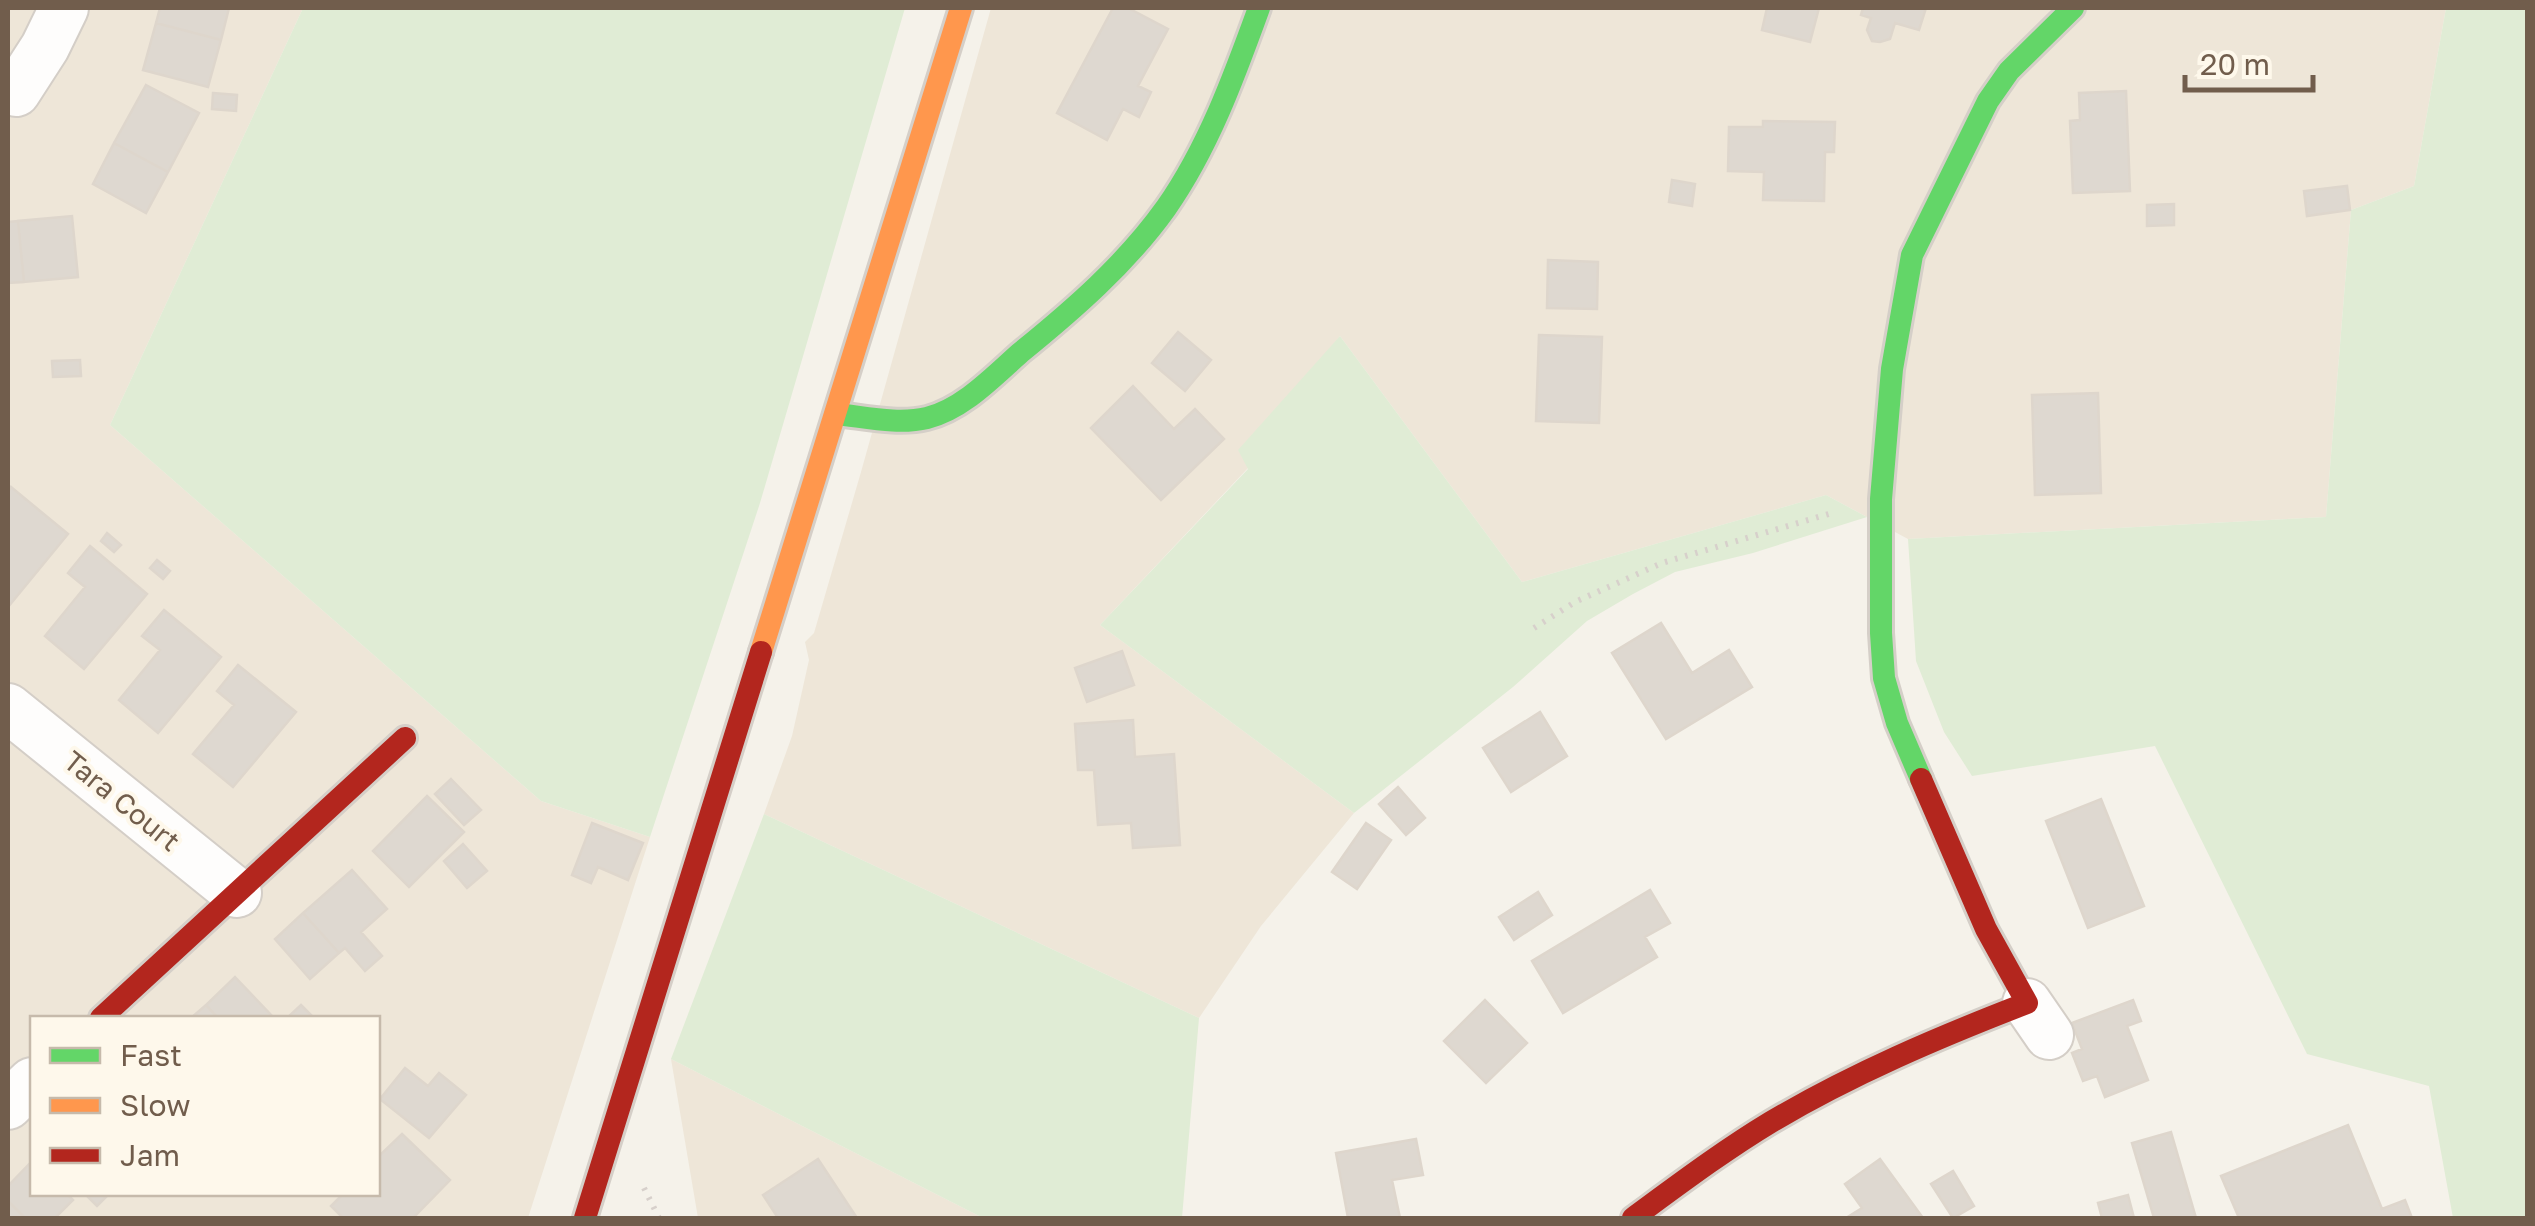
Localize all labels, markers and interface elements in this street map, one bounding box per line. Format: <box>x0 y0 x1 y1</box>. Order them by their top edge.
scale bar <box>2185 30 2312 92</box>
text: 20 m <box>2200 46 2270 82</box>
street label: Tara Court <box>58 744 187 857</box>
legend <box>30 1016 380 1196</box>
text: Fast <box>120 1037 182 1073</box>
text: Slow <box>120 1087 191 1123</box>
text: Jam <box>120 1137 180 1173</box>

